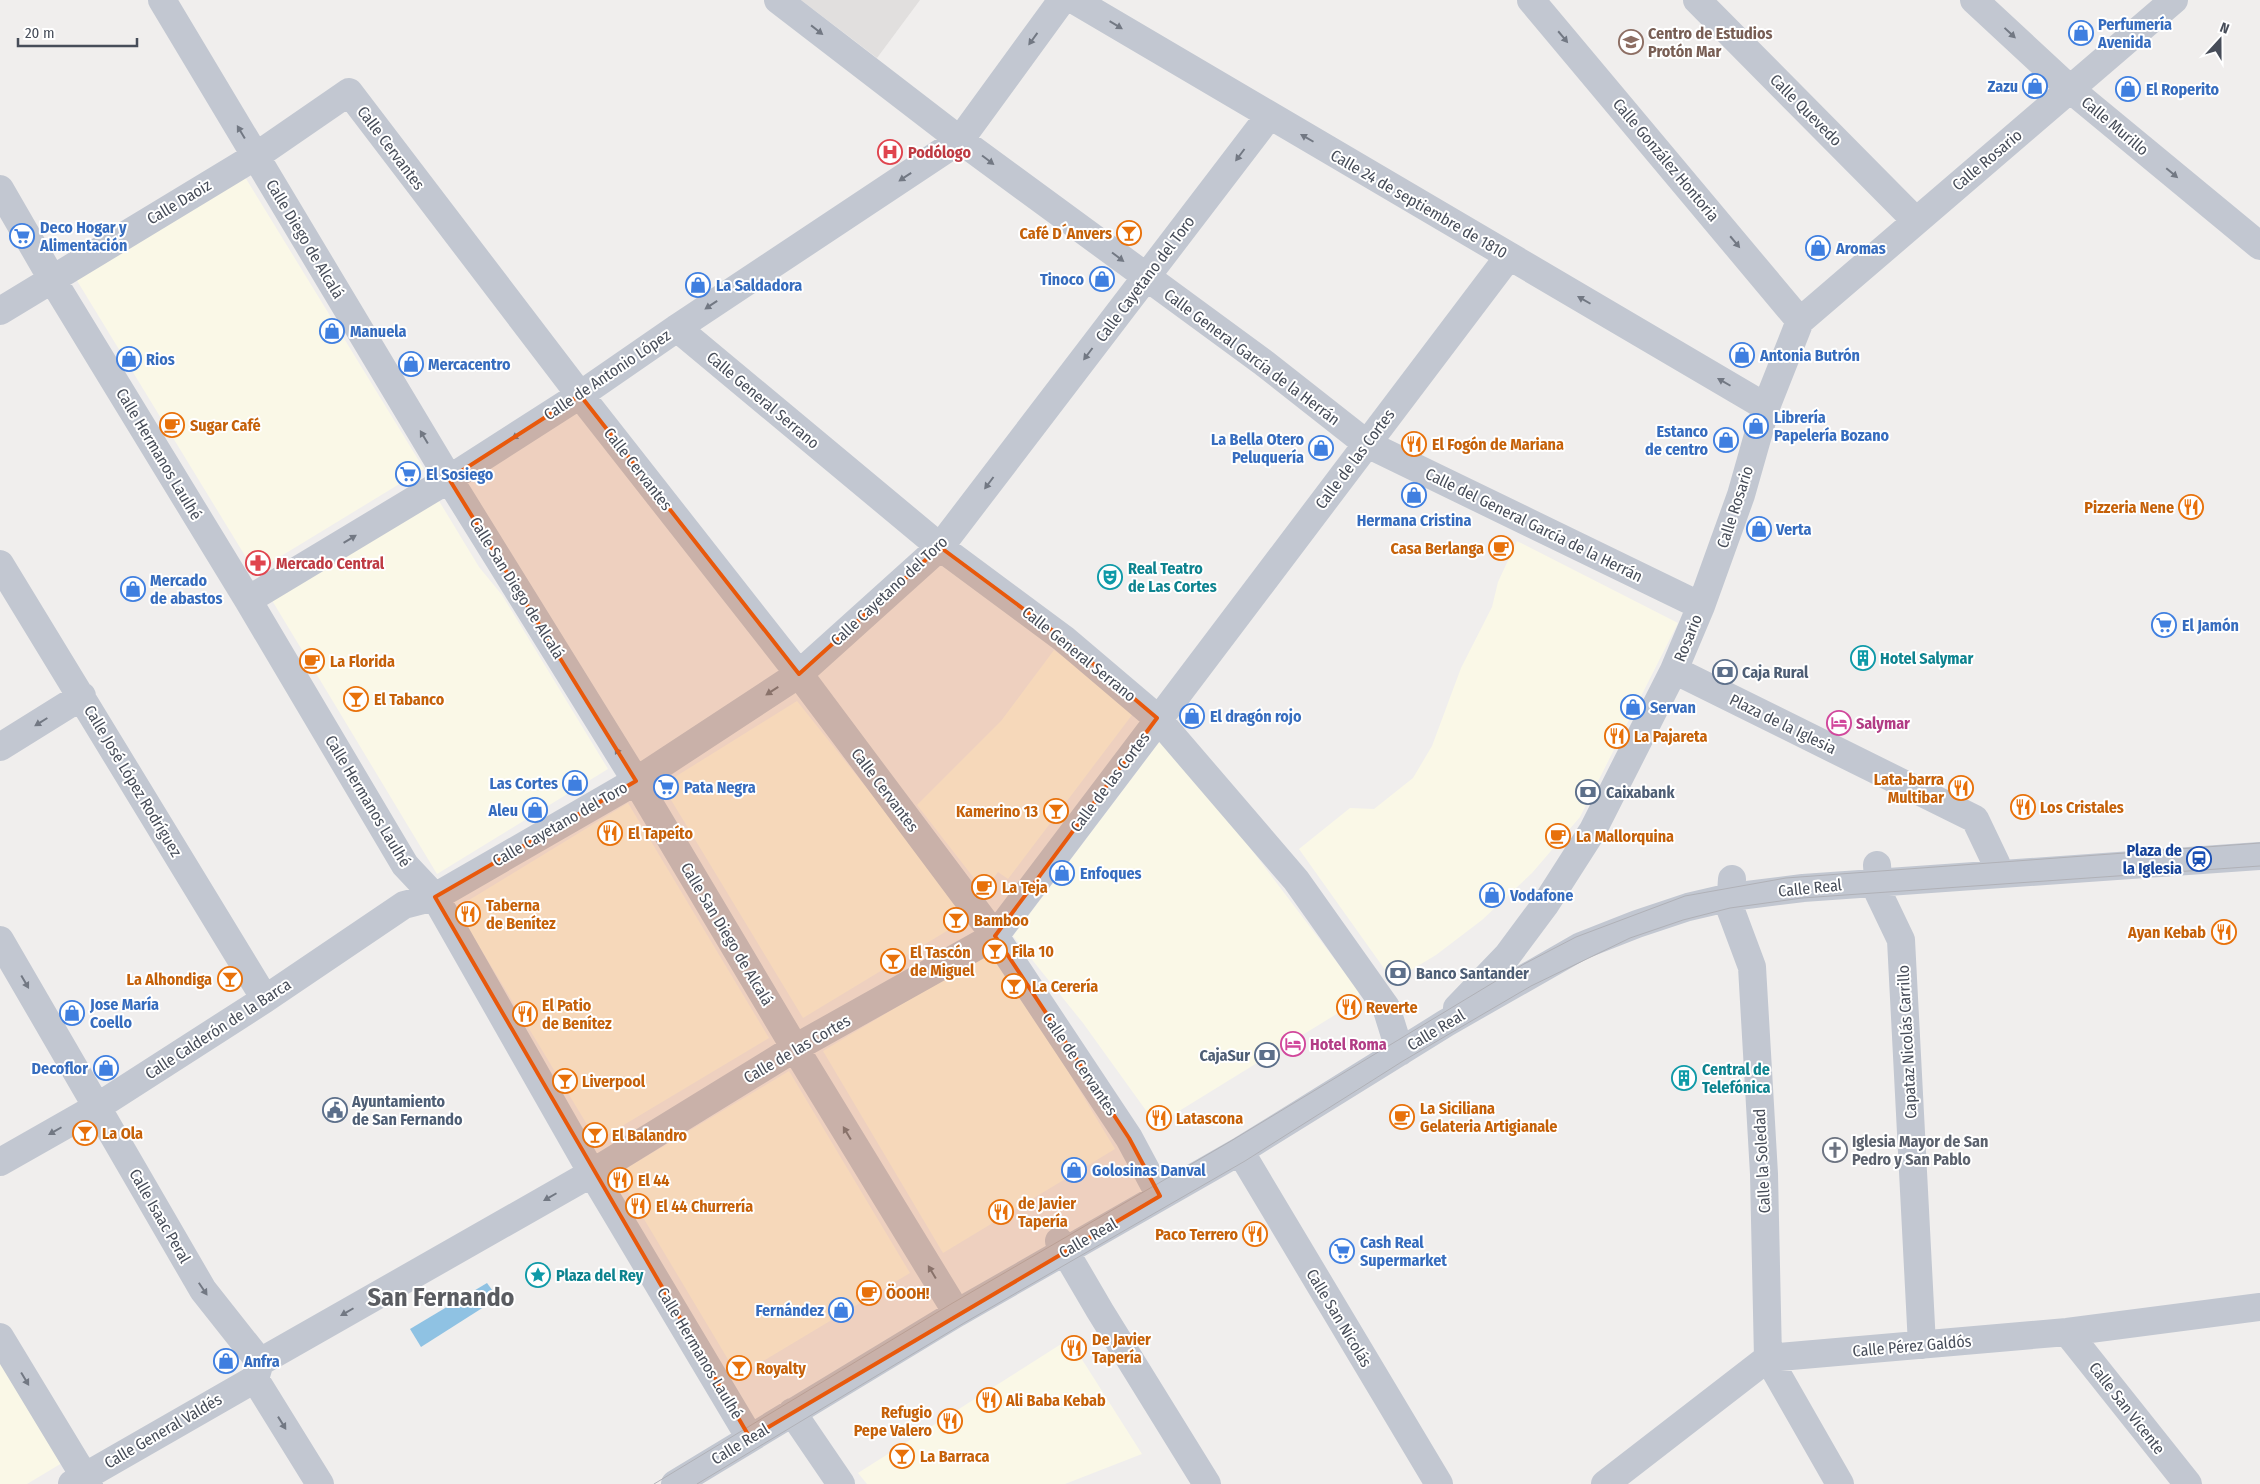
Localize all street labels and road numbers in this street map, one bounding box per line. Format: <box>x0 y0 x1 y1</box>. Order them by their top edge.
street label: Calle Quevedo <box>1766 70 1846 150</box>
street label: Calle Murillo <box>2078 92 2152 160</box>
street label: Calle González Hontoria <box>1609 95 1723 226</box>
street label: Calle Cervantes <box>353 102 429 194</box>
street label: Calle Rosario <box>1948 125 2026 195</box>
street label: Calle 24 de septiembre de 1810 <box>1327 146 1511 262</box>
street label: Calle Daoiz <box>143 175 215 229</box>
street label: Calle Diego de Alcalá <box>262 176 348 302</box>
street label: Calle Cayetano del Toro <box>1091 212 1199 346</box>
street label: Calle General García de la Herrán <box>1160 285 1344 429</box>
street label: Calle de Antonio López <box>540 326 674 424</box>
street label: Calle General Serrano <box>703 347 823 453</box>
street label: Calle Hermanos Laulhé <box>112 385 206 523</box>
street label: Calle de las Cortes <box>1311 405 1399 513</box>
street label: Calle Cervantes <box>600 424 676 514</box>
street label: Calle del General García de la Herrán <box>1422 464 1646 586</box>
street label: Calle Rosario <box>1713 464 1757 550</box>
street label: Calle San Diego de Alcalá <box>466 514 568 662</box>
street label: Calle Cayetano del Toro <box>827 532 951 650</box>
street label: Calle General Serrano <box>1018 602 1140 706</box>
street label: Rosario <box>1670 611 1706 665</box>
street label: Plaza de la Iglesia <box>1727 690 1840 758</box>
street label: Calle José López Rodríguez <box>80 702 186 860</box>
street label: Calle de las Cortes <box>1066 728 1154 836</box>
street label: Calle Hermanos Laulhé <box>321 732 415 870</box>
street label: Calle Cervantes <box>847 744 923 836</box>
street label: Calle Cayetano del Toro <box>489 778 631 870</box>
street label: Calle San Diego de Alcalá <box>677 859 777 1009</box>
street label: Calle Real <box>1777 875 1843 901</box>
street label: Capataz Nicolás Carrillo <box>1893 965 1921 1119</box>
street label: Calle Calderón de la Barca <box>142 975 295 1083</box>
street label: Calle Real <box>1404 1005 1468 1055</box>
street label: Calle de Cervantes <box>1039 1009 1122 1119</box>
street label: Calle de las Cortes <box>740 1011 854 1087</box>
street label: Calle la Soledad <box>1750 1108 1774 1214</box>
street label: Calle Isaac Peral <box>125 1166 195 1266</box>
street label: Calle Real <box>1056 1214 1120 1262</box>
street label: Calle San Nicolás <box>1302 1266 1376 1371</box>
street label: Calle Hermanos Laulhé <box>653 1284 747 1422</box>
street label: Calle Pérez Galdós <box>1852 1331 1972 1361</box>
street label: Calle San Vicente <box>2085 1358 2169 1458</box>
street label: Calle General Valdés <box>101 1390 225 1472</box>
street label: Calle Real <box>708 1419 772 1469</box>

